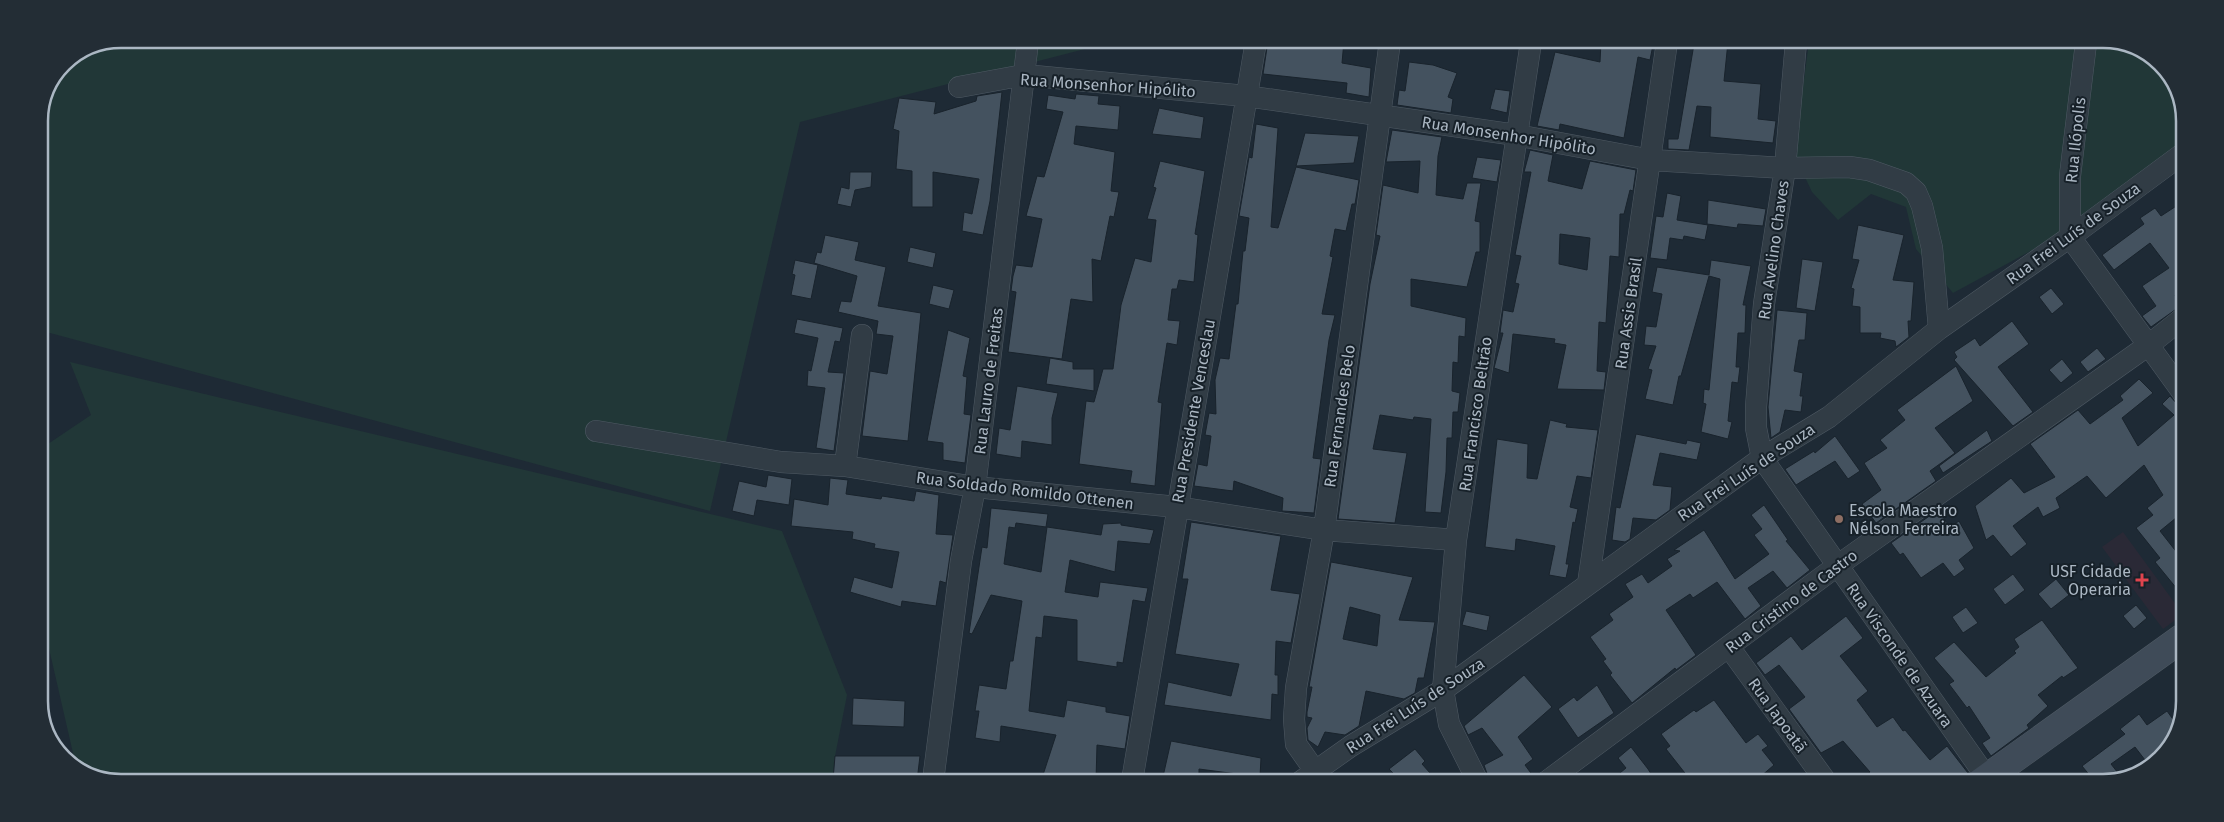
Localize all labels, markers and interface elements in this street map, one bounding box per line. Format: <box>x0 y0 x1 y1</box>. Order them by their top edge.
street label: Rua Monsenhor Hipólito <box>1019 70 1196 101</box>
street label: Rua Ilópolis <box>2062 96 2089 184</box>
street label: Rua Monsenhor Hipólito <box>1420 112 1597 159</box>
street label: Rua Frei Luís de Souza <box>2003 178 2144 288</box>
street label: Rua Avelino Chaves <box>1754 179 1793 321</box>
street label: Rua Assis Brasil <box>1611 256 1646 370</box>
street label: Rua Lauro de Freitas <box>970 307 1007 455</box>
street label: Rua Presidente Venceslau <box>1168 318 1219 504</box>
street label: Rua Francisco Beltrão <box>1455 335 1496 493</box>
street label: Rua Fernandes Belo <box>1320 343 1359 489</box>
street label: Rua Frei Luís de Souza <box>1674 420 1818 525</box>
street label: Rua Soldado Romildo Ottenen <box>915 468 1135 513</box>
place label: Escola Maestro Nélson Ferreira <box>1849 501 1959 538</box>
marker: Escola Maestro Nélson Ferreira <box>1833 513 1845 525</box>
street label: Rua Cristino de Castro <box>1722 546 1861 657</box>
place label: USF Cidade Operaria <box>2050 562 2131 599</box>
marker: USF Cidade Operaria <box>2135 573 2149 587</box>
street label: Rua Visconde de Azuara <box>1842 579 1957 731</box>
street label: Rua Frei Luís de Souza <box>1343 654 1488 757</box>
street label: Rua Japoatã <box>1744 674 1811 756</box>

